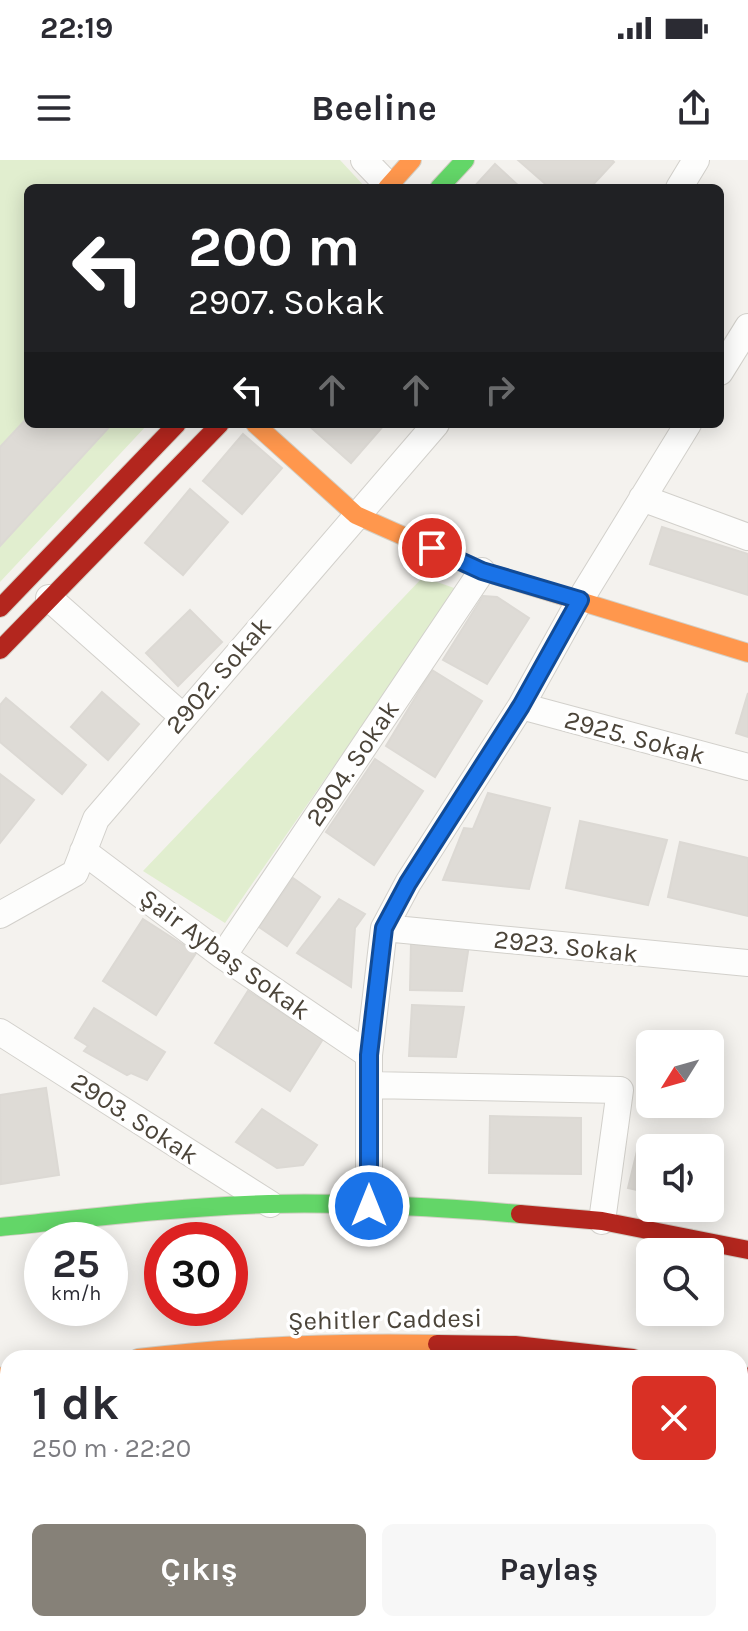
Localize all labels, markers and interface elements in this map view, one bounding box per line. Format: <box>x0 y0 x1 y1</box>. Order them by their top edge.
text: 22:19 <box>40 10 113 46</box>
icon: menu <box>32 86 76 130</box>
icon: share <box>672 86 716 130</box>
text: Beeline <box>311 87 437 129</box>
text: 200 m <box>188 214 360 279</box>
icon: left <box>56 216 160 320</box>
text: 2907. Sokak <box>188 281 385 323</box>
icon: left <box>226 368 270 412</box>
icon: ahead <box>310 368 354 412</box>
icon: ahead <box>394 368 438 412</box>
icon: right <box>478 368 522 412</box>
pin <box>398 514 466 582</box>
icon: arrive <box>410 526 454 570</box>
street label: 2902. Sokak <box>159 610 278 740</box>
street label: 2904. Sokak <box>299 695 406 832</box>
street label: 2925. Sokak <box>561 704 709 771</box>
street label: Şair Aybaş Sokak <box>134 882 316 1027</box>
street label: 2923. Sokak <box>492 924 640 969</box>
north arrow <box>636 1030 724 1118</box>
map controls <box>636 1030 724 1326</box>
street label: 2903. Sokak <box>65 1066 204 1171</box>
button: sound <box>636 1134 724 1222</box>
position arrow <box>327 1164 411 1248</box>
speed limit sign: 30 <box>144 1222 248 1326</box>
button: search <box>636 1238 724 1326</box>
text: 25 <box>52 1240 100 1287</box>
text: km/h <box>51 1282 101 1305</box>
street label: Şehitler Caddesi <box>288 1302 482 1337</box>
text: 1 dk <box>32 1375 119 1431</box>
button: close <box>632 1376 716 1460</box>
text: 250 m · 22:20 <box>32 1433 191 1464</box>
button: Çıkış <box>32 1524 366 1616</box>
button: Paylaş <box>382 1524 716 1616</box>

